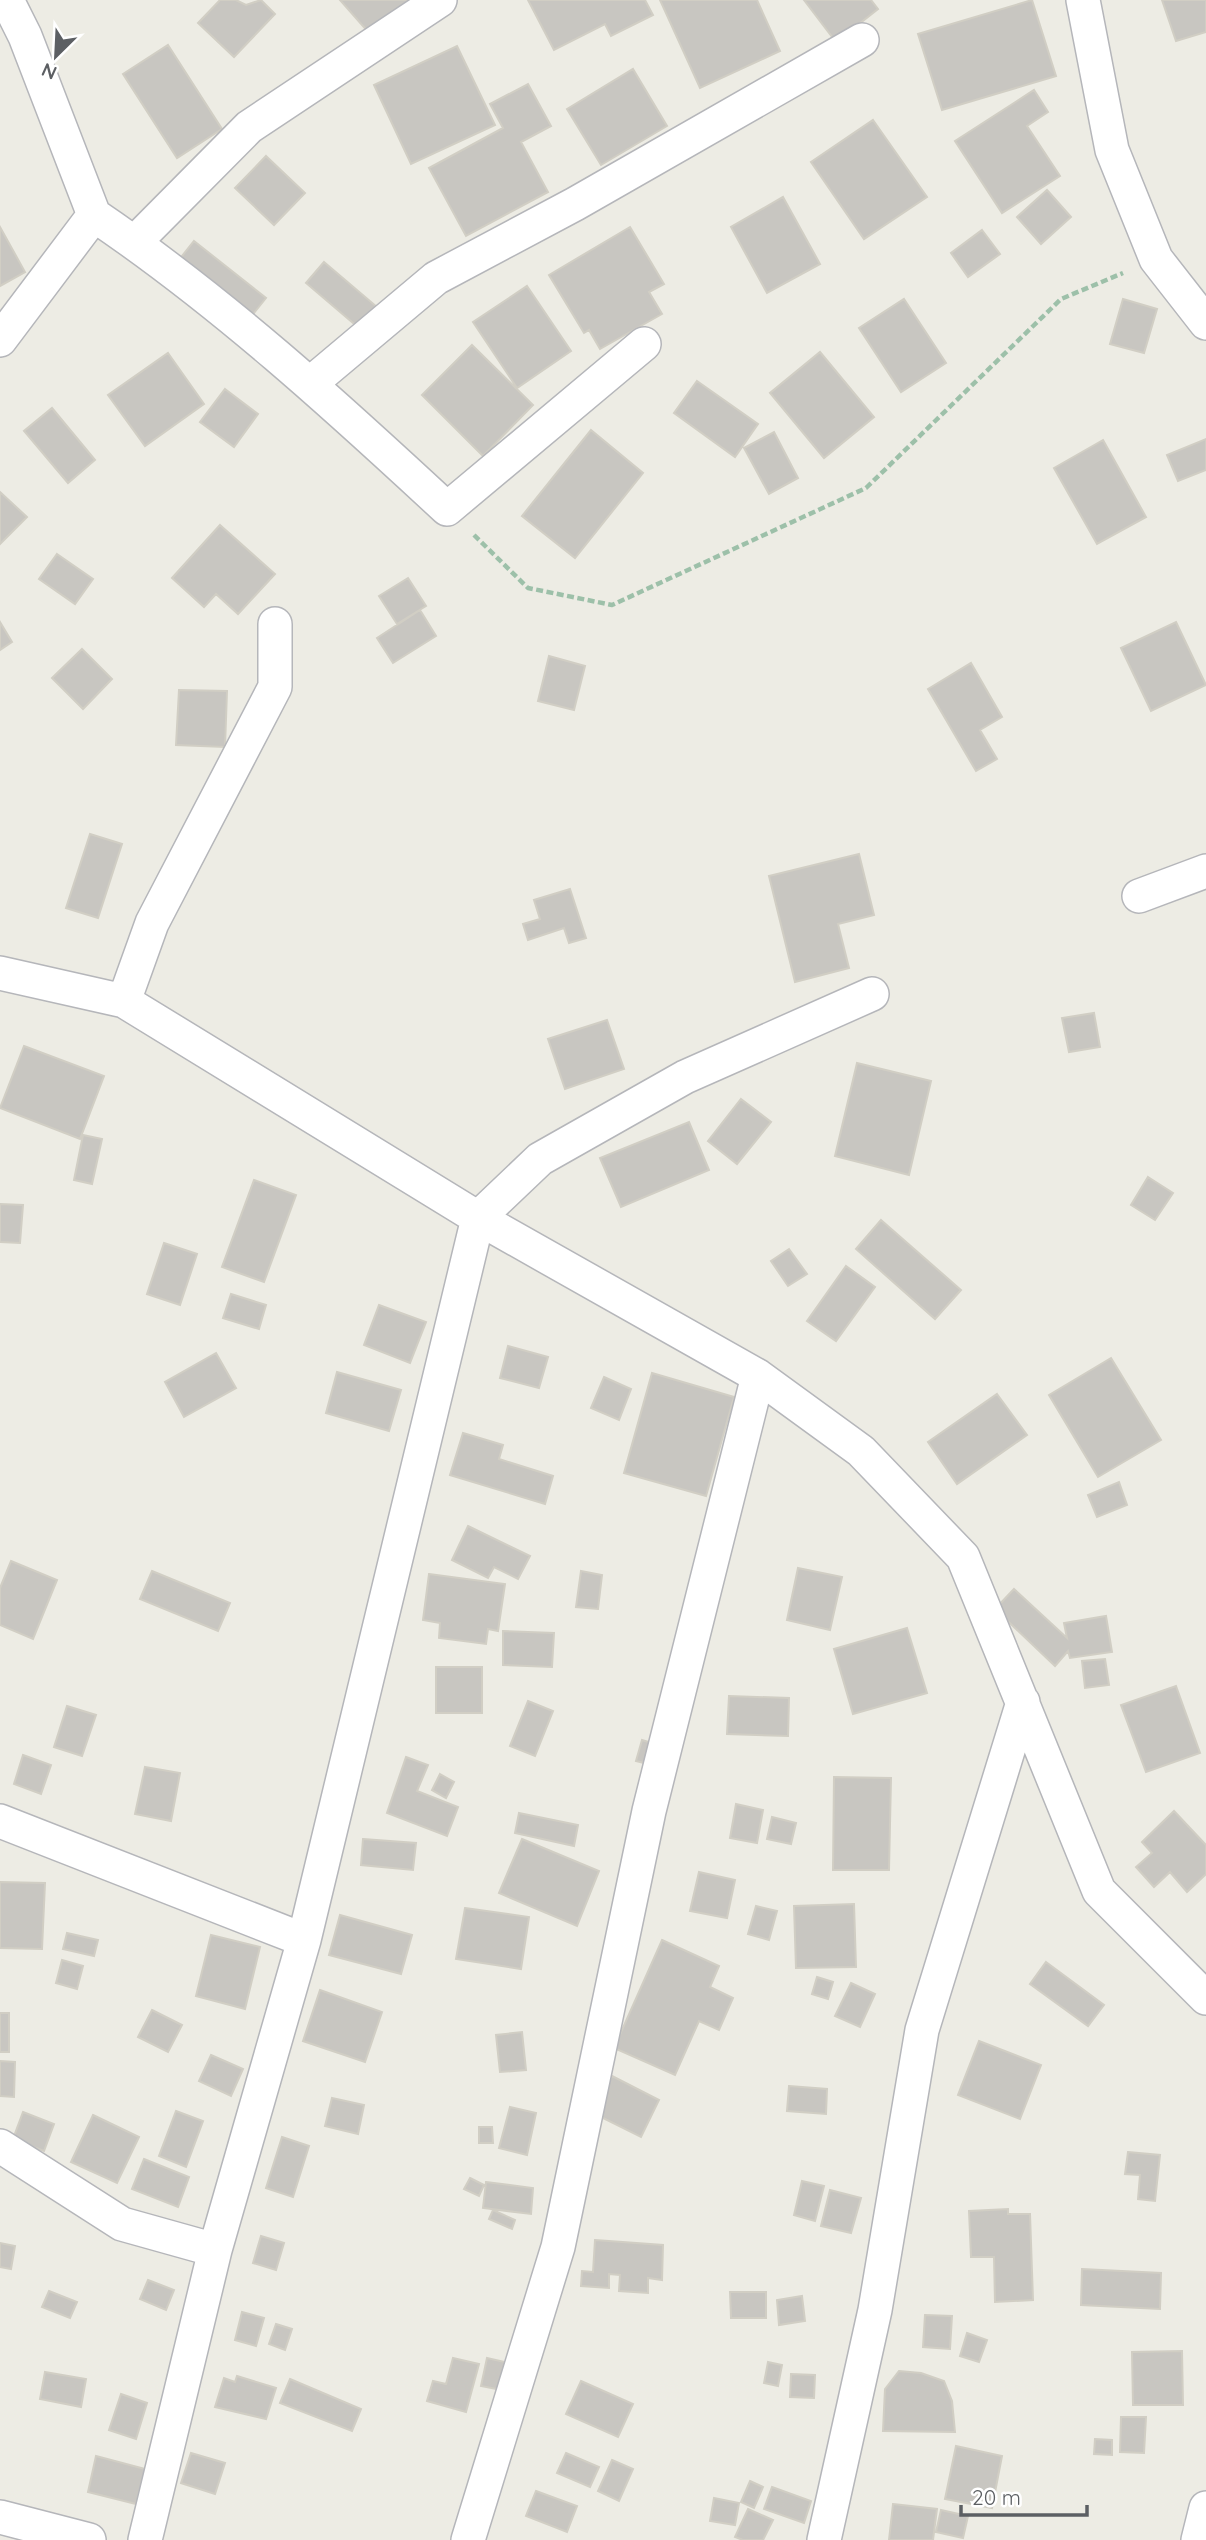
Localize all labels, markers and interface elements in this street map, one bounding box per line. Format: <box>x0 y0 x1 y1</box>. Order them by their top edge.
north arrow <box>21 21 91 91</box>
text: N <box>38 58 60 85</box>
scale bar <box>961 2474 1087 2518</box>
text: 20 m <box>972 2484 1021 2510</box>

